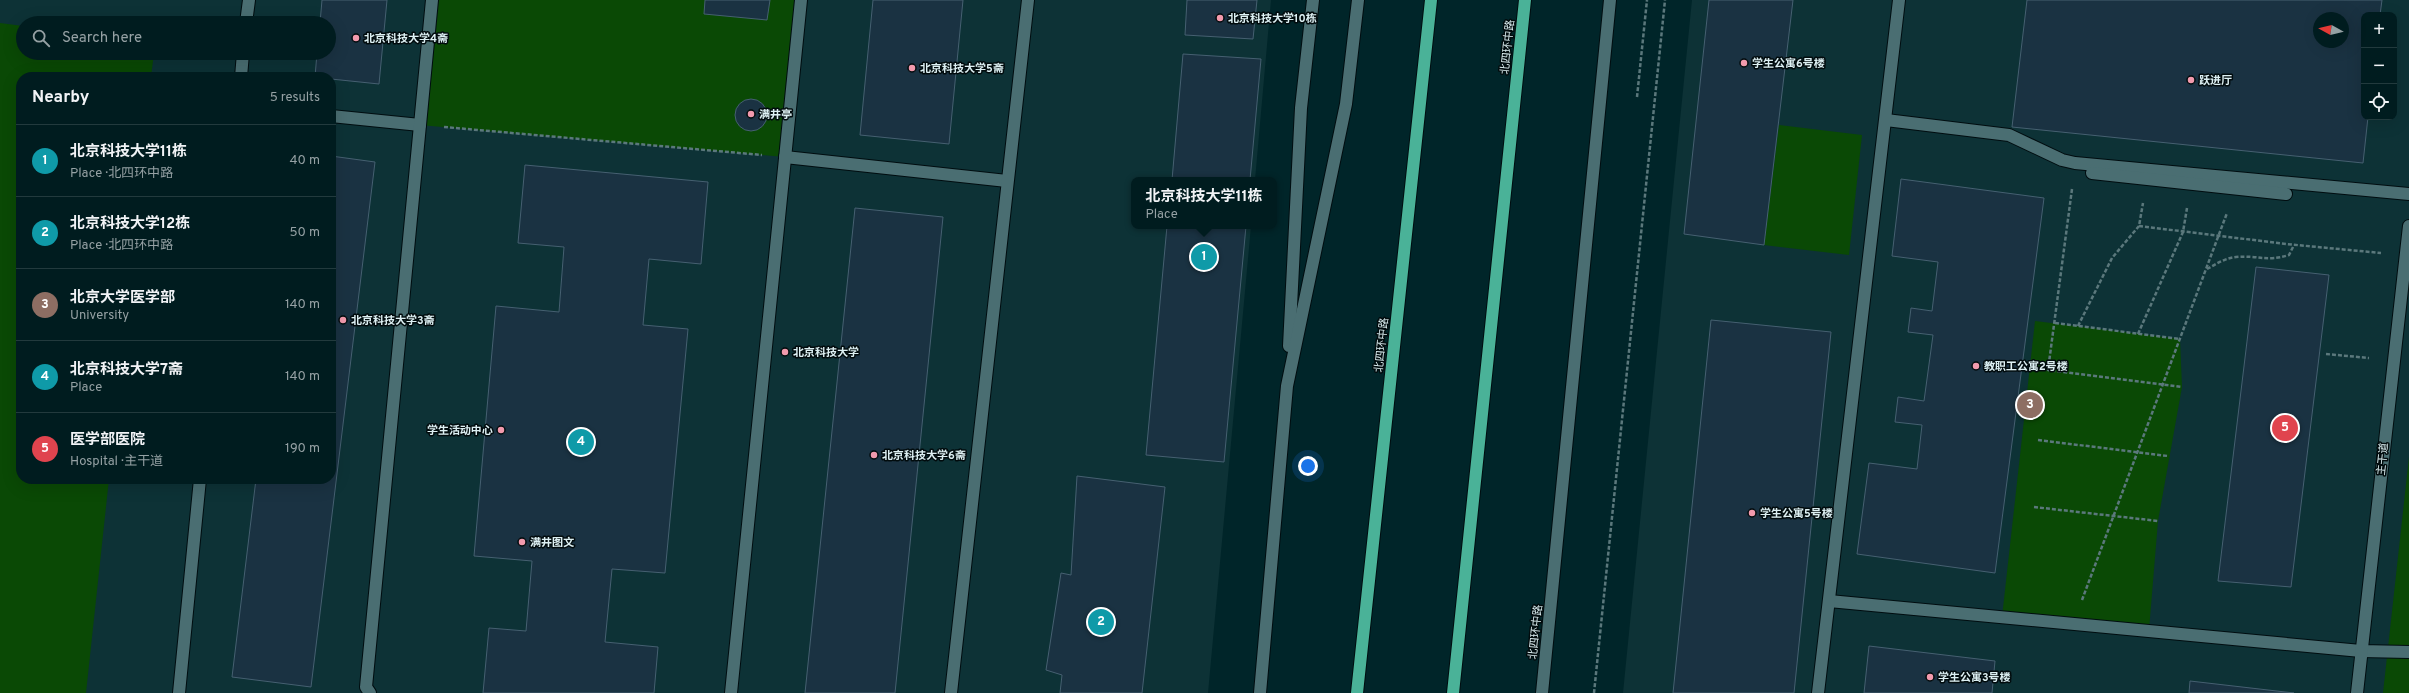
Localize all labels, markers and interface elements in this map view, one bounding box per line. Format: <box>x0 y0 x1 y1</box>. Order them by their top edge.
place label: 北京科技大学10栋 <box>1228 12 1317 26</box>
north arrow <box>2313 12 2349 48</box>
map controls <box>2361 12 2397 120</box>
button: + <box>2361 12 2397 48</box>
marker: 北京科技大学10栋 <box>1215 13 1225 23</box>
search box <box>16 16 336 60</box>
street label: 北四环中路 <box>1498 19 1518 75</box>
icon: search <box>30 27 52 49</box>
text: Search here <box>62 29 142 48</box>
place label: 北京科技大学4斋 <box>364 32 448 46</box>
marker: 北京科技大学4斋 <box>351 33 361 43</box>
button: − <box>2361 48 2397 84</box>
place label: 学生公寓6号楼 <box>1752 57 1825 71</box>
marker: 学生公寓6号楼 <box>1739 58 1749 68</box>
place label: 北京科技大学5斋 <box>920 62 1004 76</box>
marker: 北京科技大学5斋 <box>907 63 917 73</box>
place label: 跃进厅 <box>2199 74 2232 88</box>
marker: 跃进厅 <box>2186 75 2196 85</box>
button: locate <box>2361 84 2397 120</box>
text: Nearby <box>32 87 89 109</box>
text: 5 results <box>270 90 320 106</box>
place label: 满井亭 <box>759 108 792 122</box>
marker: 满井亭 <box>746 109 756 119</box>
text: 北京科技大学11栋 <box>70 143 187 162</box>
text: 1 <box>42 153 48 169</box>
text: 40 m <box>290 153 320 169</box>
text: Place · 北四环中路 <box>70 166 173 182</box>
popup <box>1131 177 1277 229</box>
text: 北京科技大学11栋 <box>1145 188 1263 207</box>
text: Place <box>1145 207 1178 223</box>
text: 北京科技大学12栋 <box>70 215 190 234</box>
text: 2 <box>41 225 49 241</box>
text: 50 m <box>290 225 320 241</box>
text: Place · 北四环中路 <box>70 238 173 254</box>
pin: 1 <box>1191 242 1217 272</box>
text: 北京大学医学部 <box>70 289 175 308</box>
text: 3 <box>41 297 49 313</box>
text: 140 m <box>285 297 320 313</box>
text: University <box>70 308 129 324</box>
place label: 北京科技大学3斋 <box>351 314 435 328</box>
marker: 北京科技大学3斋 <box>338 315 348 325</box>
street label: 北四环中路 <box>1372 317 1392 373</box>
place label: 北京科技大学 <box>793 346 859 360</box>
marker: 北京科技大学 <box>780 347 790 357</box>
place label: 教职工公寓2号楼 <box>1984 360 2068 374</box>
text: 北京科技大学7斋 <box>70 361 183 380</box>
marker: 教职工公寓2号楼 <box>1971 361 1981 371</box>
text: 4 <box>41 369 49 385</box>
text: 140 m <box>285 369 320 385</box>
text: Place <box>70 380 102 396</box>
pin: 3 <box>2017 390 2043 420</box>
pin: 5 <box>2272 413 2298 443</box>
place label: 学生活动中心 <box>427 424 493 438</box>
marker: 学生活动中心 <box>496 425 506 435</box>
pin: 4 <box>568 427 594 457</box>
text: 医学部医院 <box>70 431 145 450</box>
text: 5 <box>41 441 49 457</box>
text: 190 m <box>285 441 320 457</box>
street label: 主干道 <box>2374 442 2392 476</box>
place label: 北京科技大学6斋 <box>882 449 966 463</box>
marker: 北京科技大学6斋 <box>869 450 879 460</box>
text: Hospital · 主干道 <box>70 454 163 470</box>
your location <box>1298 456 1318 476</box>
place label: 学生公寓5号楼 <box>1760 507 1833 521</box>
marker: 学生公寓5号楼 <box>1747 508 1757 518</box>
place label: 满井图文 <box>530 536 574 550</box>
marker: 满井图文 <box>517 537 527 547</box>
street label: 北四环中路 <box>1526 604 1546 660</box>
pin: 2 <box>1088 607 1114 637</box>
place label: 学生公寓3号楼 <box>1938 671 2011 685</box>
marker: 学生公寓3号楼 <box>1925 672 1935 682</box>

